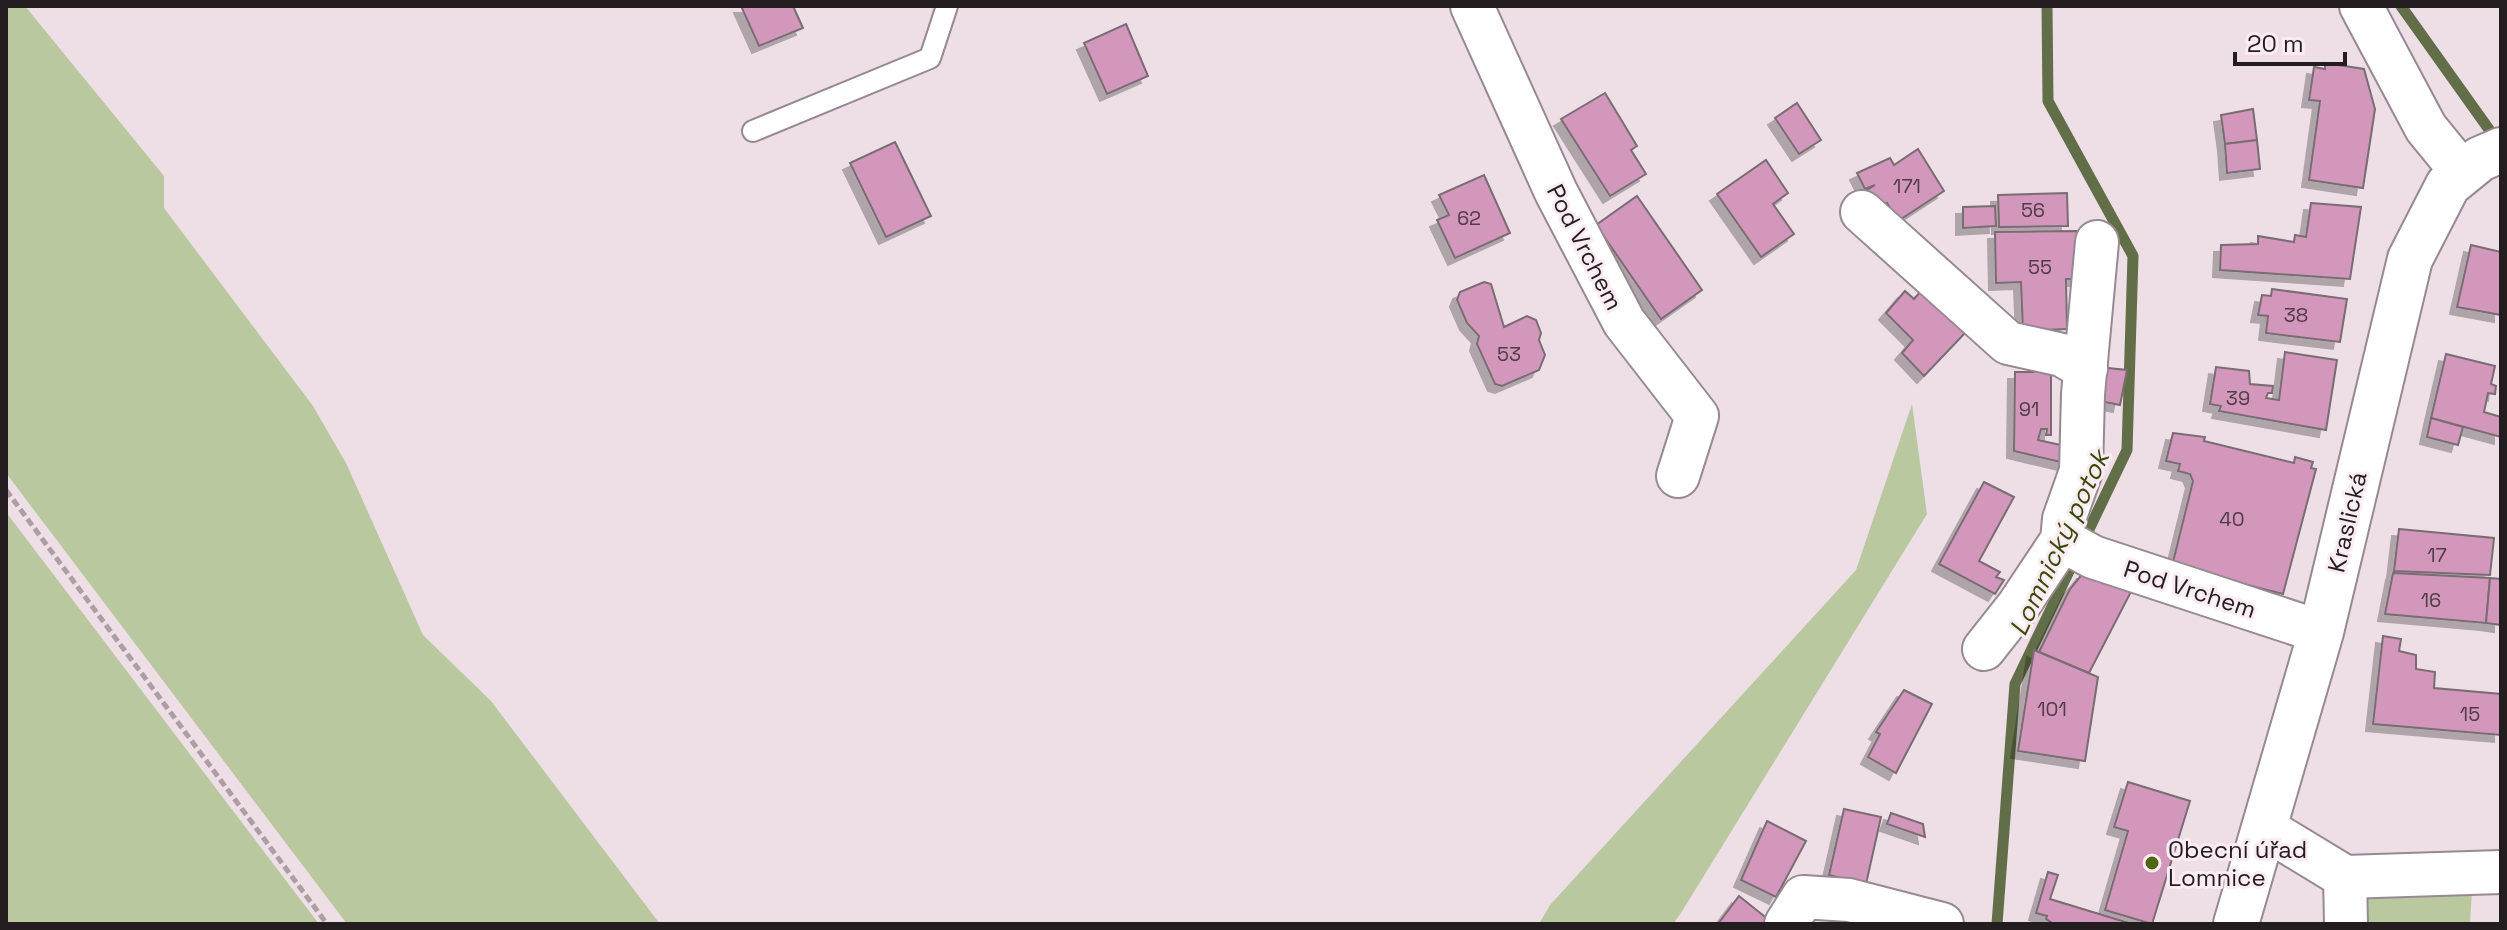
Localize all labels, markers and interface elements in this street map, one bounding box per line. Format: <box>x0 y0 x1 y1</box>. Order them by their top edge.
scale bar <box>2235 16 2345 66</box>
text: 20 m <box>2247 28 2304 59</box>
house number: 171 <box>1893 173 1921 199</box>
street label: Pod Vrchem <box>1540 179 1630 315</box>
house number: 56 <box>2021 197 2045 223</box>
house number: 62 <box>1457 205 1481 231</box>
house number: 55 <box>2028 254 2052 280</box>
house number: 38 <box>2284 302 2308 328</box>
house number: 53 <box>1497 341 1521 367</box>
house number: 39 <box>2226 385 2250 411</box>
house number: 91 <box>2019 396 2039 422</box>
water label: Lomnický potok <box>2001 442 2118 641</box>
street label: Kraslická <box>2320 469 2374 575</box>
house number: 40 <box>2219 506 2245 532</box>
house number: 17 <box>2427 542 2447 568</box>
street label: Pod Vrchem <box>2120 553 2260 625</box>
house number: 16 <box>2421 587 2441 613</box>
house number: 101 <box>2037 696 2067 722</box>
house number: 15 <box>2460 701 2480 727</box>
place label: Obecní úřad Lomnice <box>2168 834 2307 893</box>
marker: Obecní úřad Lomnice <box>2143 854 2161 872</box>

